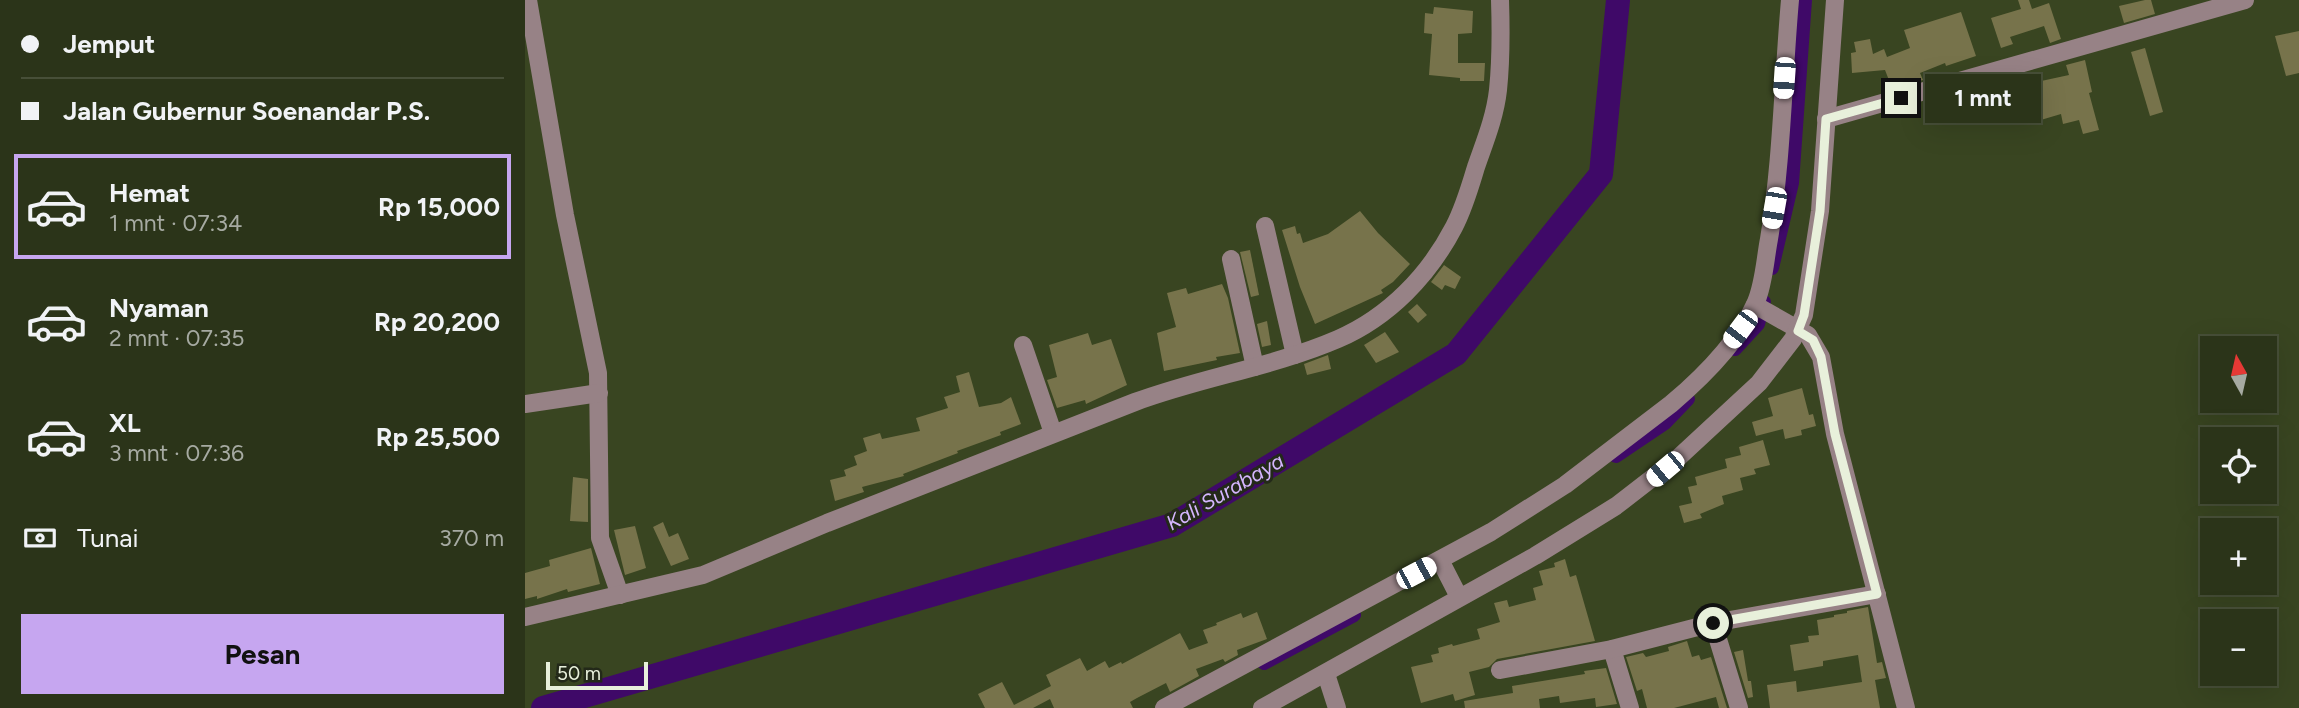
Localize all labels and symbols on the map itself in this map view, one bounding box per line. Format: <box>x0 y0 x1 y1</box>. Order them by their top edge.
car <box>1773 56 1796 100</box>
callout: 1 mnt <box>1925 74 2041 122</box>
route end <box>1885 82 1917 114</box>
car <box>1761 185 1788 231</box>
car <box>1719 306 1762 352</box>
north arrow <box>2200 336 2277 413</box>
car <box>1643 447 1688 491</box>
water label: Kali Surabaya <box>1162 448 1288 535</box>
car <box>1393 554 1440 592</box>
route start <box>1697 607 1729 639</box>
scale bar <box>546 659 647 691</box>

